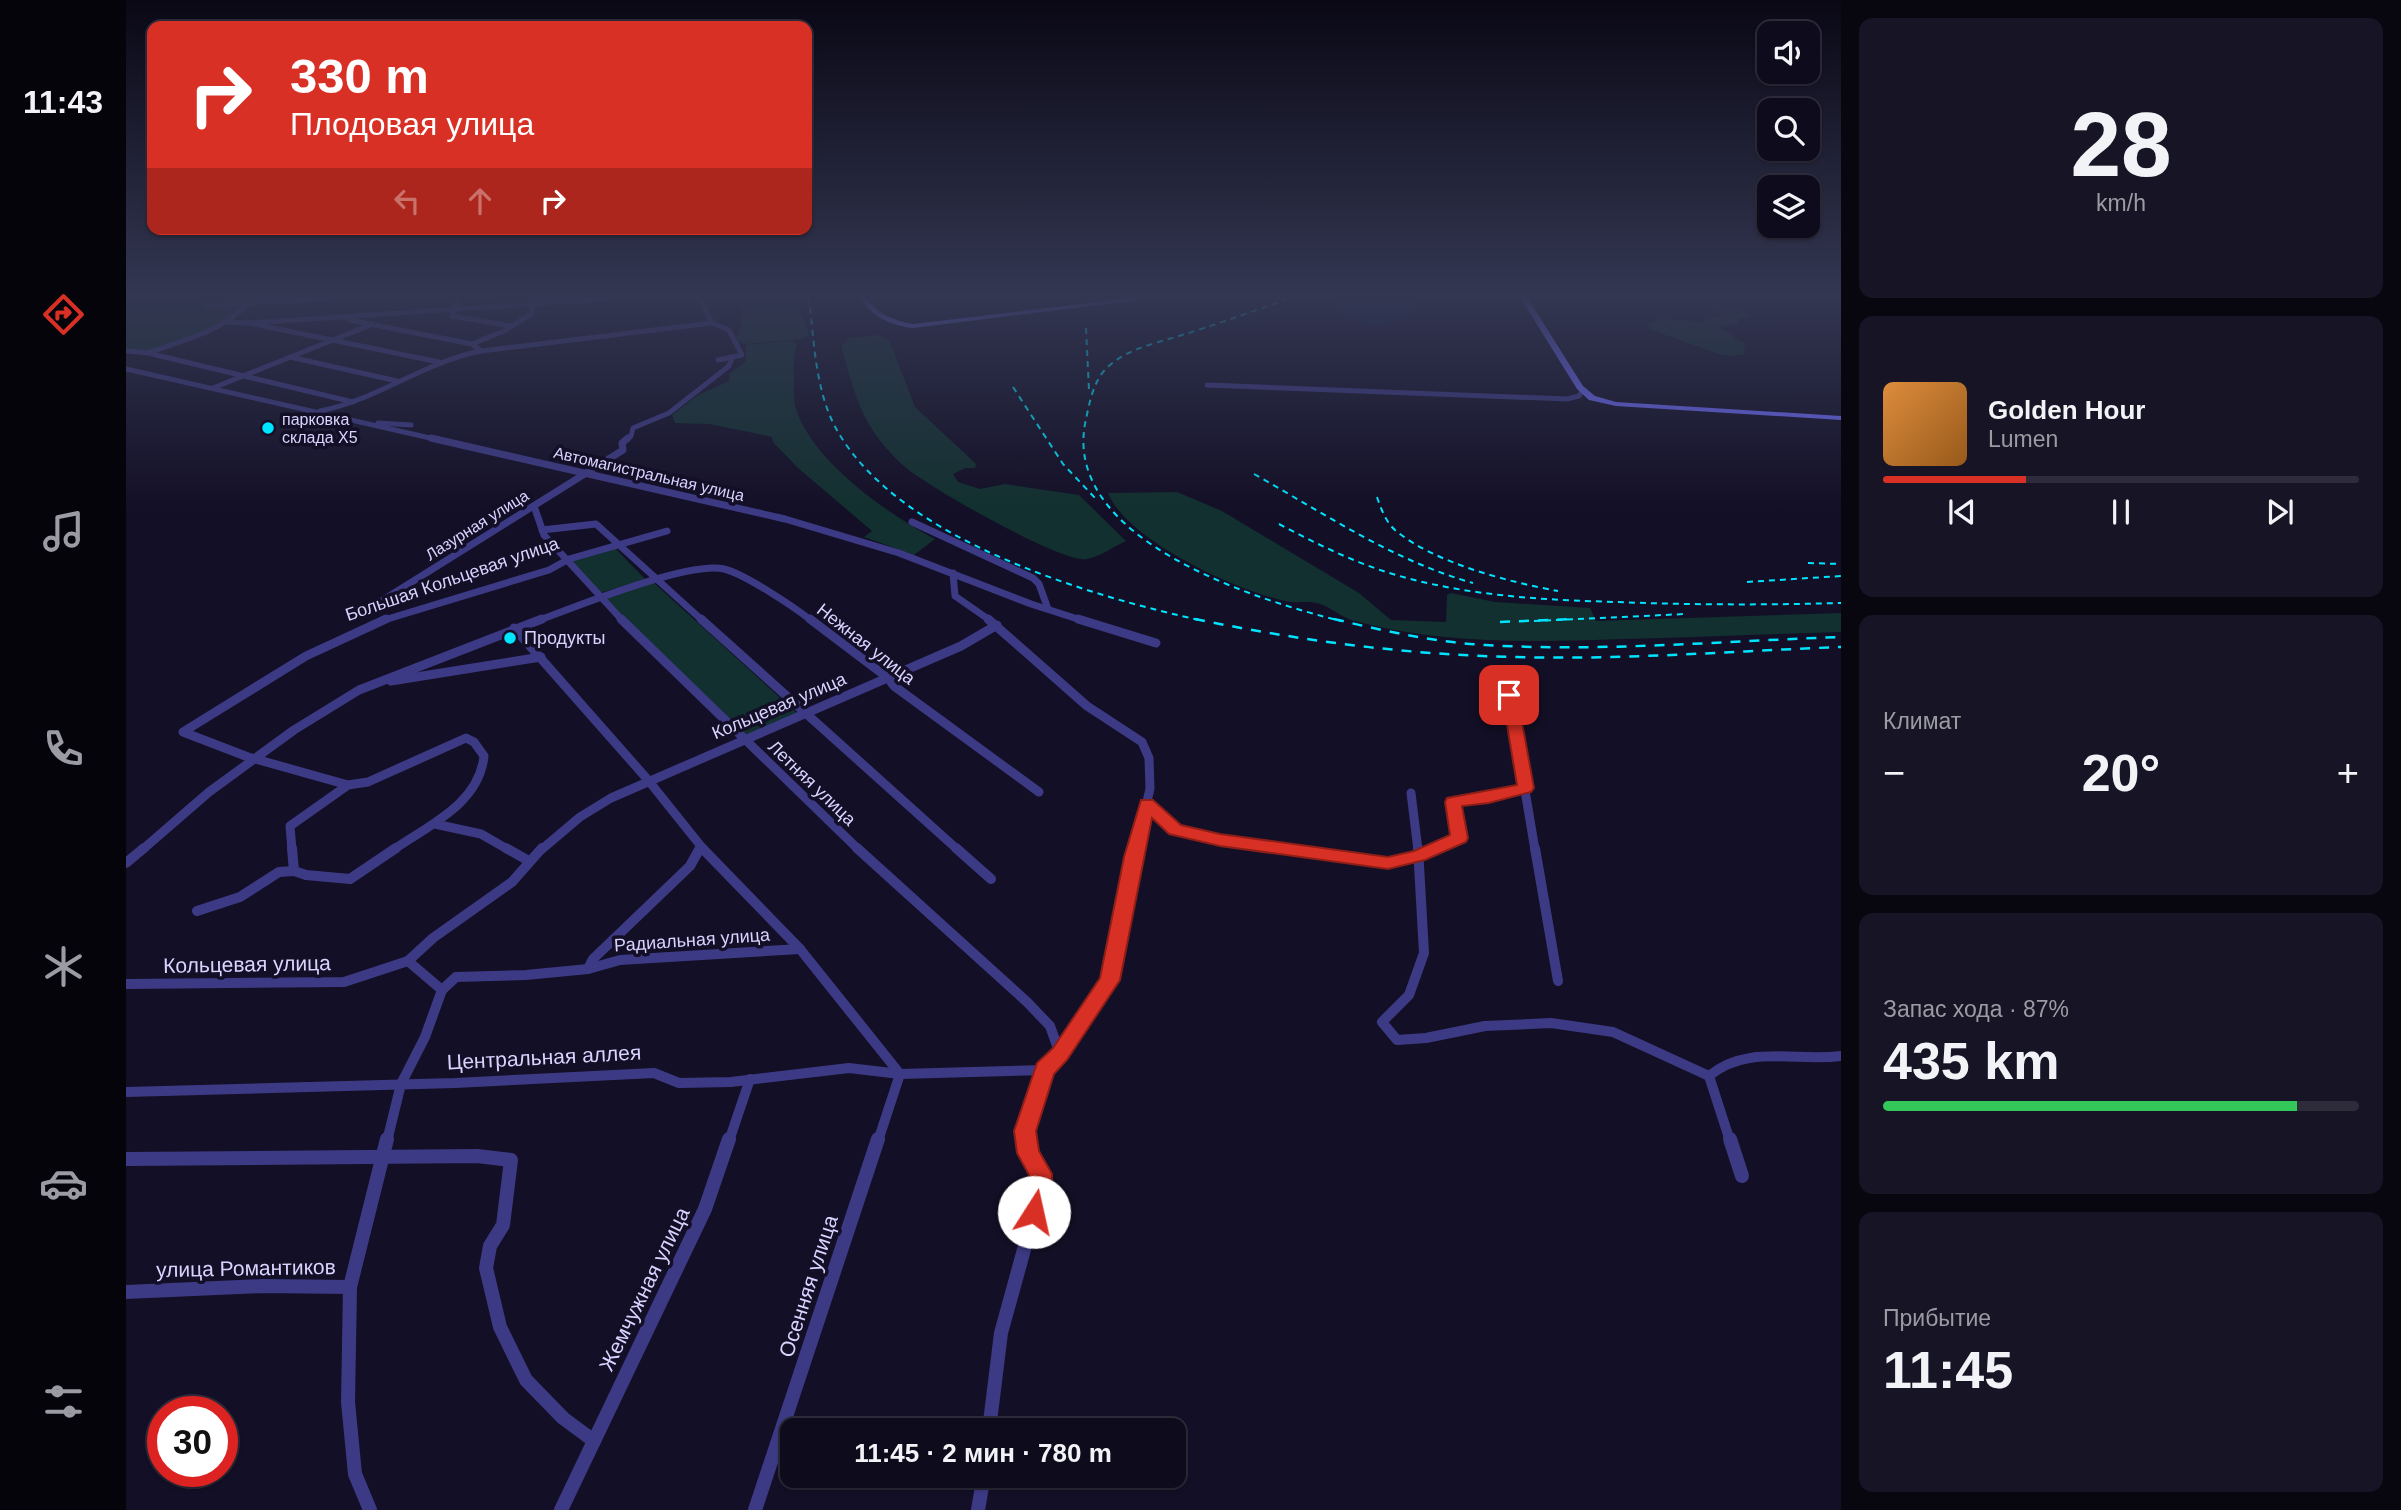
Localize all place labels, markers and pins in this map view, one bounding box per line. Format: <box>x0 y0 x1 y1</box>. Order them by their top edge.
place label: парковка склада X5 <box>282 411 358 446</box>
marker: парковка склада X5 <box>260 420 276 436</box>
place label: Продукты <box>524 628 605 648</box>
marker: Продукты <box>502 630 518 646</box>
pin <box>1479 665 1539 725</box>

